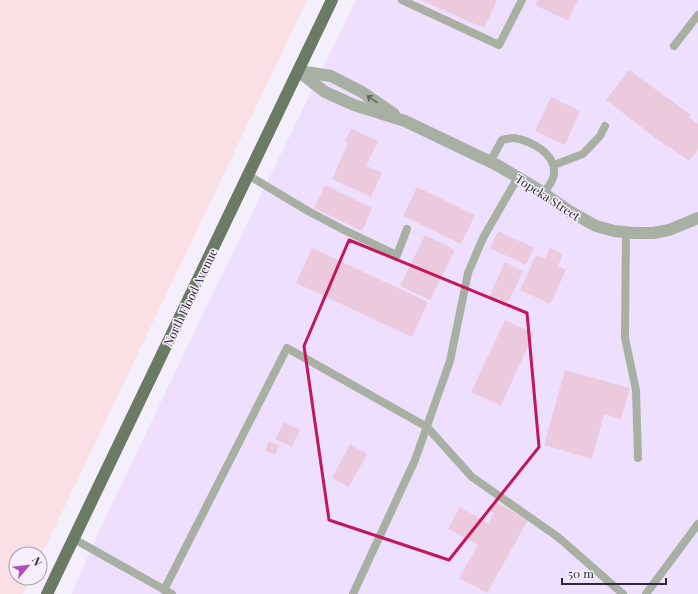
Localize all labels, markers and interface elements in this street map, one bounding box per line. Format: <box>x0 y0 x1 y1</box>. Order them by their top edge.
one-way arrow <box>367 95 378 103</box>
street label: Topeka Street <box>513 170 584 224</box>
street label: North Flood Avenue <box>159 245 221 349</box>
north arrow <box>8 546 48 586</box>
text: N <box>29 554 46 568</box>
scale bar <box>562 560 666 586</box>
text: 50 m <box>568 565 594 581</box>

